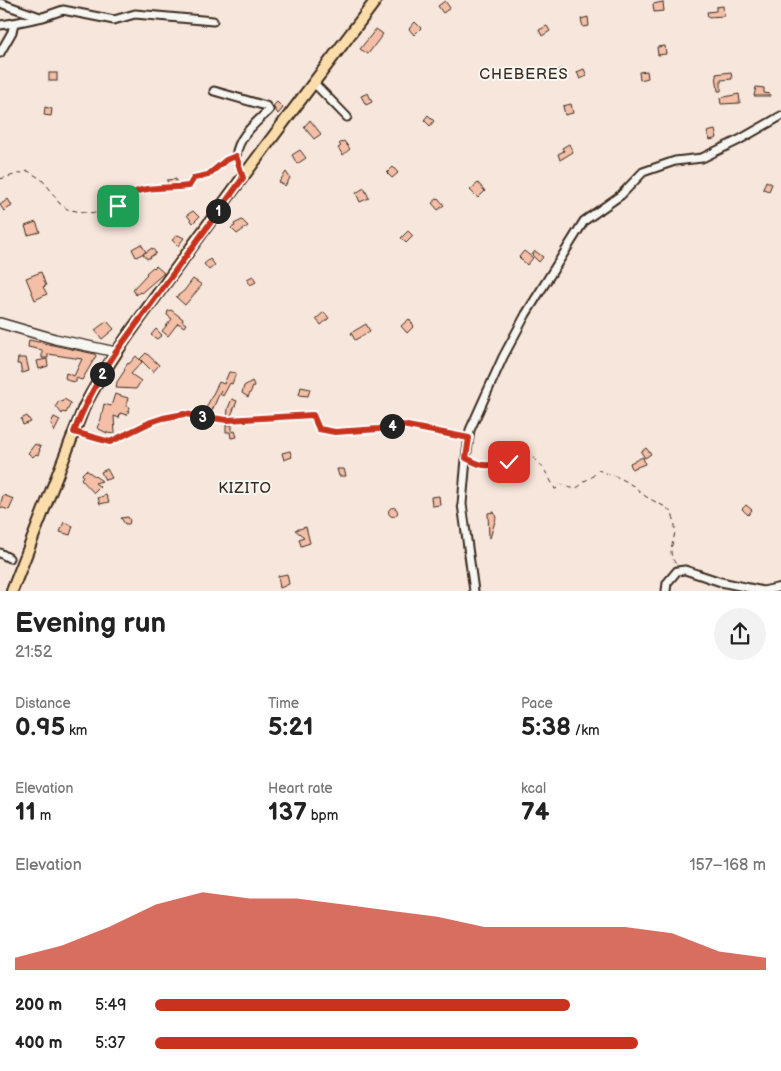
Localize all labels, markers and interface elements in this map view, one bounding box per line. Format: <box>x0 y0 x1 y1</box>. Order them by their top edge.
district label: CHEBERES <box>479 65 569 84</box>
pin <box>97 185 139 227</box>
icon: arrive <box>104 192 132 220</box>
pin: 1 <box>206 198 230 224</box>
text: 1 <box>216 203 221 220</box>
pin: 2 <box>90 362 114 386</box>
text: 2 <box>98 366 107 383</box>
pin: 3 <box>190 404 214 430</box>
text: 3 <box>198 409 207 426</box>
pin: 4 <box>380 414 404 438</box>
text: 4 <box>388 418 397 435</box>
pin <box>488 441 530 483</box>
icon: check <box>495 448 523 476</box>
district label: KIZITO <box>218 479 272 498</box>
text: Evening run <box>15 607 166 640</box>
button: share <box>714 608 766 660</box>
text: 21:52 <box>15 643 52 662</box>
text: Distance <box>15 695 71 712</box>
text: Time <box>268 695 299 712</box>
text: Pace <box>521 695 553 712</box>
text: 0.95 <box>15 712 65 743</box>
text: 5:21 <box>268 712 313 743</box>
text: 5:38 <box>521 712 571 743</box>
text: km <box>65 722 87 739</box>
text: /km <box>571 722 600 739</box>
text: Elevation <box>15 780 73 797</box>
text: Heart rate <box>268 780 333 797</box>
text: kcal <box>521 780 546 797</box>
text: 11 <box>15 797 36 828</box>
text: 137 <box>268 797 307 828</box>
text: 74 <box>521 797 550 828</box>
text: m <box>36 807 51 824</box>
text: bpm <box>307 807 338 824</box>
text: Elevation <box>15 856 82 875</box>
text: 157–168 m <box>689 856 766 875</box>
text: 200 m <box>15 996 62 1015</box>
text: 5:49 <box>95 996 126 1015</box>
text: 400 m <box>15 1034 62 1053</box>
text: 5:37 <box>95 1034 125 1053</box>

